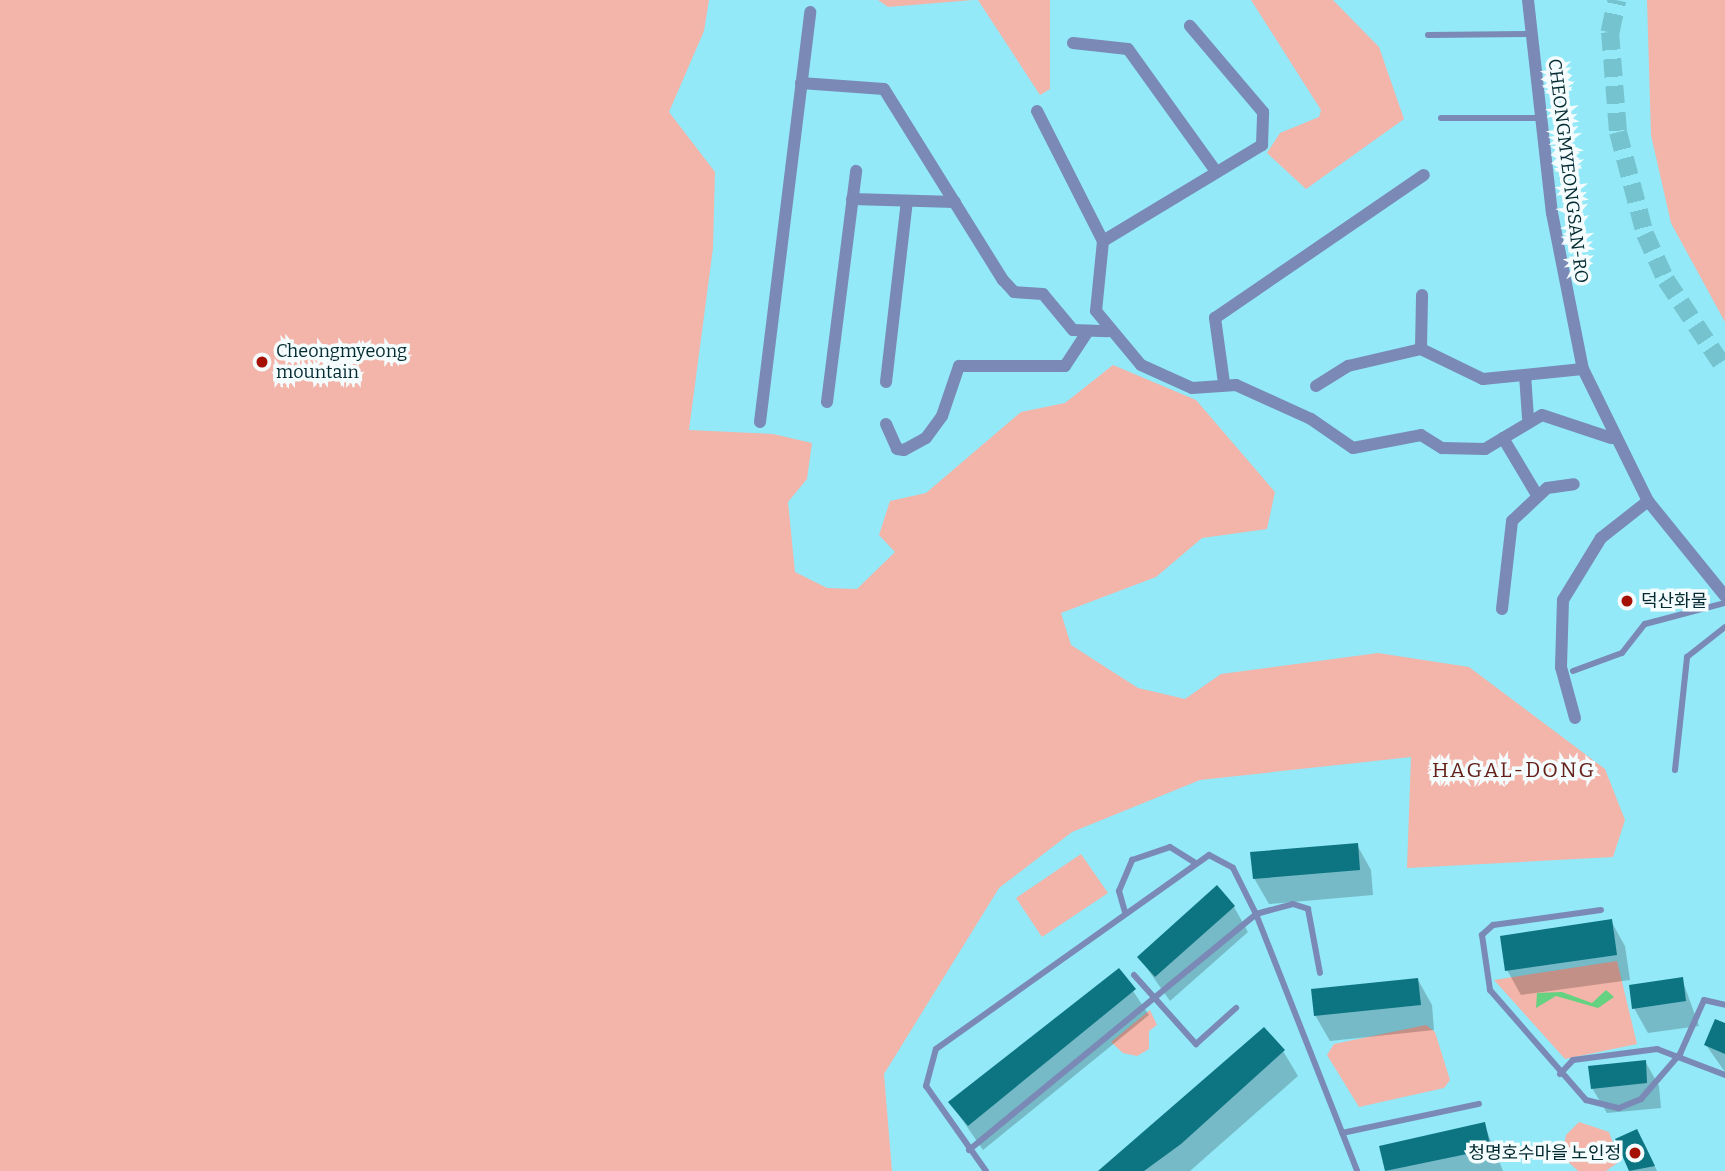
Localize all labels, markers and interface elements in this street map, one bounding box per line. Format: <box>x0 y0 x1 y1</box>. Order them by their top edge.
street label: CHEONGMYEONGSAN-RO <box>1544 58 1592 284</box>
place label: Cheongmyeong mountain <box>276 341 407 384</box>
marker: Cheongmyeong mountain <box>254 354 270 370</box>
place label: 덕산화물 <box>1641 590 1707 612</box>
marker: 덕산화물 <box>1619 593 1635 609</box>
district label: HAGAL-DONG <box>1433 757 1595 783</box>
place label: 청명호수마을 노인정 <box>1468 1142 1621 1164</box>
marker: 청명호수마을 노인정 <box>1627 1145 1643 1161</box>

